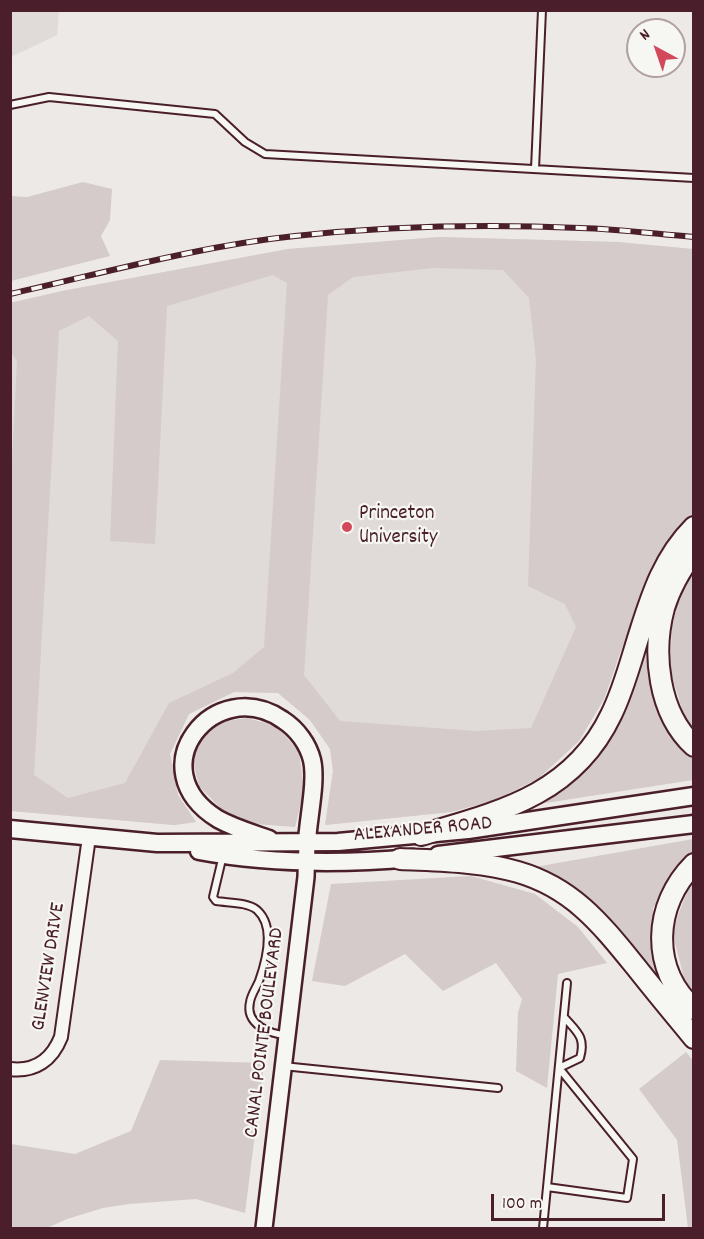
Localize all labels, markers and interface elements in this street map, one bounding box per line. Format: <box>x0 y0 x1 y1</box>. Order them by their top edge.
north arrow <box>626 18 686 78</box>
text: N <box>635 24 656 47</box>
place label: Princeton University <box>359 502 437 552</box>
marker: Princeton University <box>340 520 354 534</box>
street label: ALEXANDER ROAD <box>353 812 493 850</box>
street label: GLENVIEW DRIVE <box>27 901 73 1033</box>
street label: CANAL POINTE BOULEVARD <box>241 927 291 1139</box>
scale bar <box>494 1182 668 1220</box>
text: 100 m <box>502 1192 542 1217</box>

